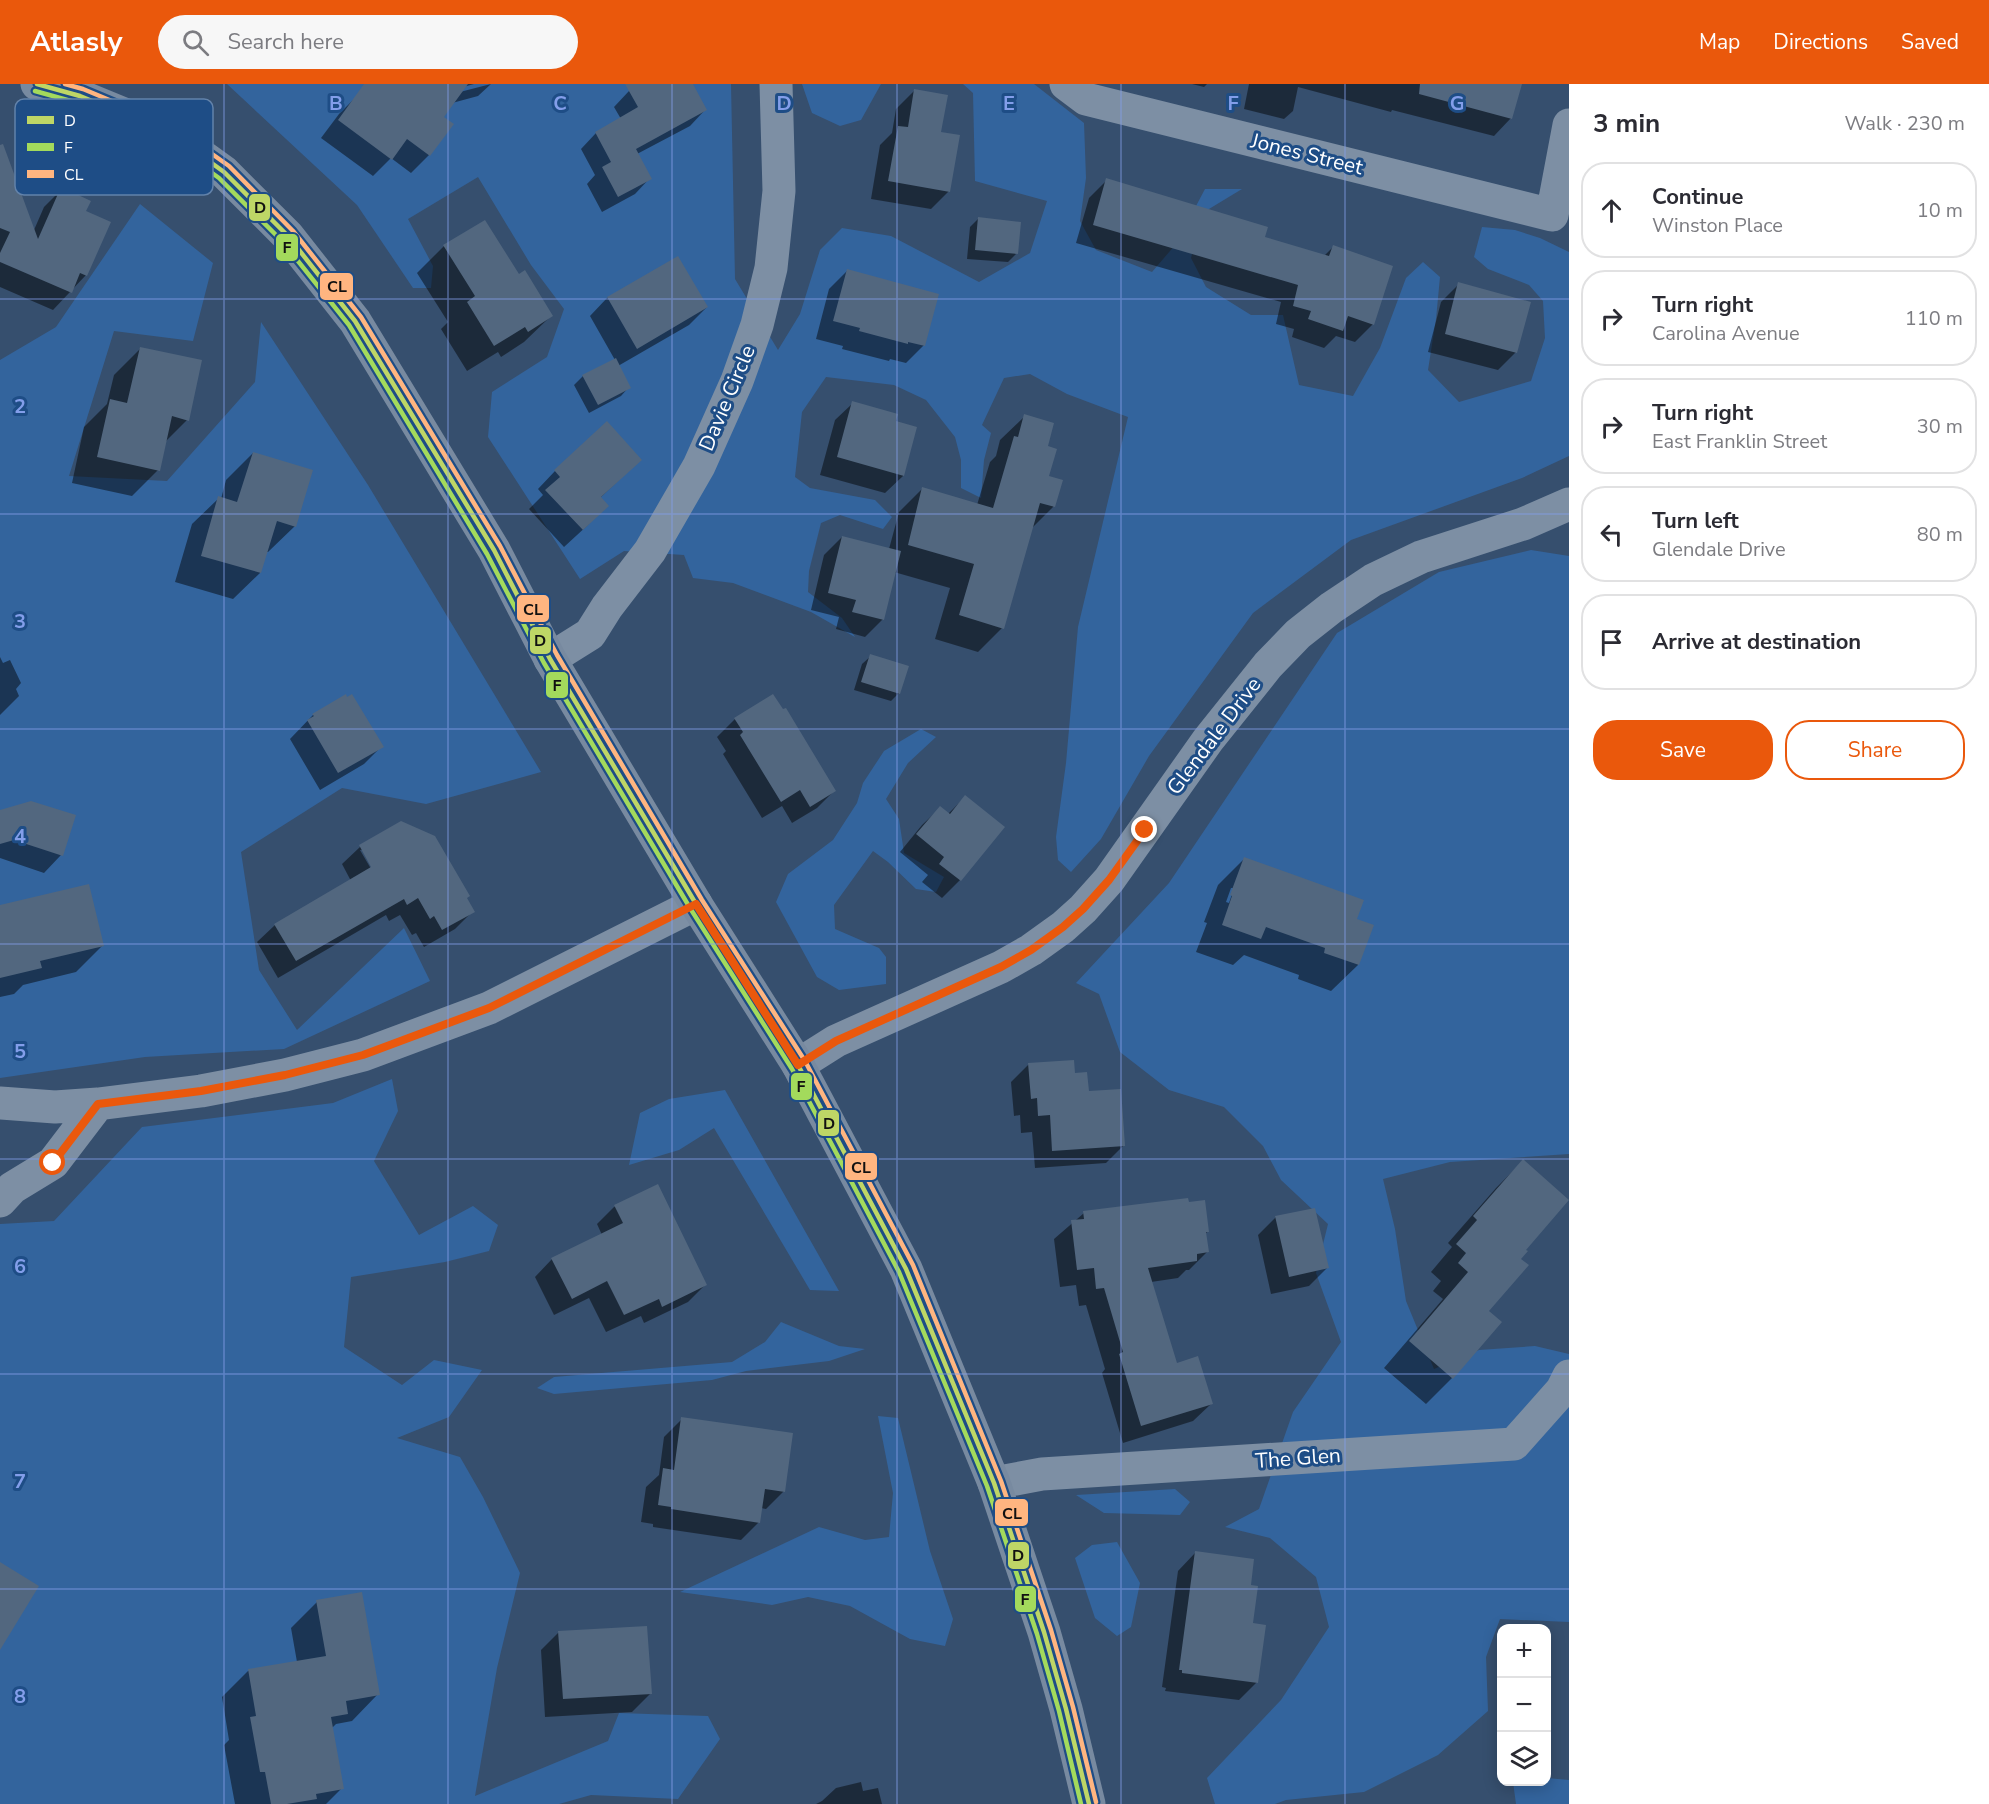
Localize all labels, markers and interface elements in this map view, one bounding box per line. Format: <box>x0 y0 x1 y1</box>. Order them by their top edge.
search box <box>158 15 578 69</box>
text: Atlasly <box>30 23 122 61</box>
icon: search <box>179 26 212 59</box>
text: Search here <box>227 27 344 57</box>
text: Map <box>1699 28 1740 56</box>
text: Directions <box>1773 28 1868 56</box>
text: Saved <box>1901 28 1959 56</box>
text: B <box>329 90 343 117</box>
text: C <box>553 90 567 117</box>
text: D <box>776 90 792 117</box>
text: E <box>1003 90 1015 117</box>
text: F <box>1227 90 1239 117</box>
text: G <box>1450 90 1464 117</box>
legend <box>15 99 213 195</box>
text: 3 min <box>1593 106 1660 141</box>
text: D <box>64 110 76 132</box>
text: Walk · 230 m <box>1845 110 1965 137</box>
street label: Jones Street <box>1247 126 1367 182</box>
text: F <box>64 137 73 159</box>
text: CL <box>64 164 84 186</box>
text: Continue <box>1652 182 1743 212</box>
line badge: D <box>248 193 271 222</box>
icon: ahead <box>1595 194 1628 227</box>
text: D <box>254 197 266 219</box>
text: 10 m <box>1917 197 1963 224</box>
text: Winston Place <box>1652 212 1783 239</box>
line badge: F <box>275 233 299 262</box>
text: F <box>283 237 292 259</box>
line badge: CL <box>319 272 354 301</box>
text: CL <box>327 276 347 298</box>
text: Turn right <box>1652 290 1753 320</box>
icon: right <box>1595 302 1628 335</box>
text: 110 m <box>1905 305 1963 332</box>
text: Carolina Avenue <box>1652 320 1800 347</box>
street label: Davie Circle <box>692 341 762 455</box>
text: 2 <box>14 393 26 420</box>
text: Turn right <box>1652 398 1753 428</box>
icon: right <box>1595 410 1628 443</box>
text: 30 m <box>1917 413 1963 440</box>
text: East Franklin Street <box>1652 428 1827 455</box>
text: Turn left <box>1652 506 1739 536</box>
icon: left <box>1595 518 1628 551</box>
text: 80 m <box>1917 521 1963 548</box>
text: Glendale Drive <box>1652 536 1786 563</box>
line badge: CL <box>516 594 550 623</box>
text: CL <box>523 599 543 621</box>
text: 3 <box>14 608 26 635</box>
line badge: D <box>529 626 552 655</box>
icon: arrive <box>1595 626 1628 659</box>
text: Arrive at destination <box>1652 627 1861 657</box>
text: D <box>534 630 546 652</box>
line badge: F <box>545 671 569 699</box>
street label: Glendale Drive <box>1161 672 1267 800</box>
text: F <box>553 675 562 697</box>
button: Save <box>1593 720 1773 780</box>
button: Share <box>1785 720 1965 780</box>
route end <box>1131 816 1157 842</box>
text: 4 <box>14 823 26 850</box>
text: 5 <box>14 1038 26 1065</box>
line badge: F <box>790 1072 813 1101</box>
text: F <box>797 1076 806 1098</box>
line badge: D <box>817 1109 840 1137</box>
text: D <box>823 1113 835 1135</box>
route start <box>39 1149 65 1175</box>
line badge: CL <box>844 1152 878 1181</box>
text: CL <box>851 1157 871 1179</box>
text: 6 <box>14 1253 26 1280</box>
street label: The Glen <box>1254 1441 1342 1475</box>
text: 7 <box>14 1468 26 1495</box>
line badge: CL <box>994 1498 1029 1527</box>
text: CL <box>1002 1503 1022 1525</box>
line badge: D <box>1007 1541 1030 1570</box>
text: D <box>1012 1545 1024 1567</box>
line badge: F <box>1014 1585 1037 1613</box>
text: F <box>1021 1589 1030 1611</box>
map controls <box>1497 1624 1551 1786</box>
button: + <box>1497 1624 1551 1678</box>
button: − <box>1497 1678 1551 1732</box>
text: 8 <box>14 1683 26 1710</box>
button: layers <box>1497 1732 1551 1786</box>

